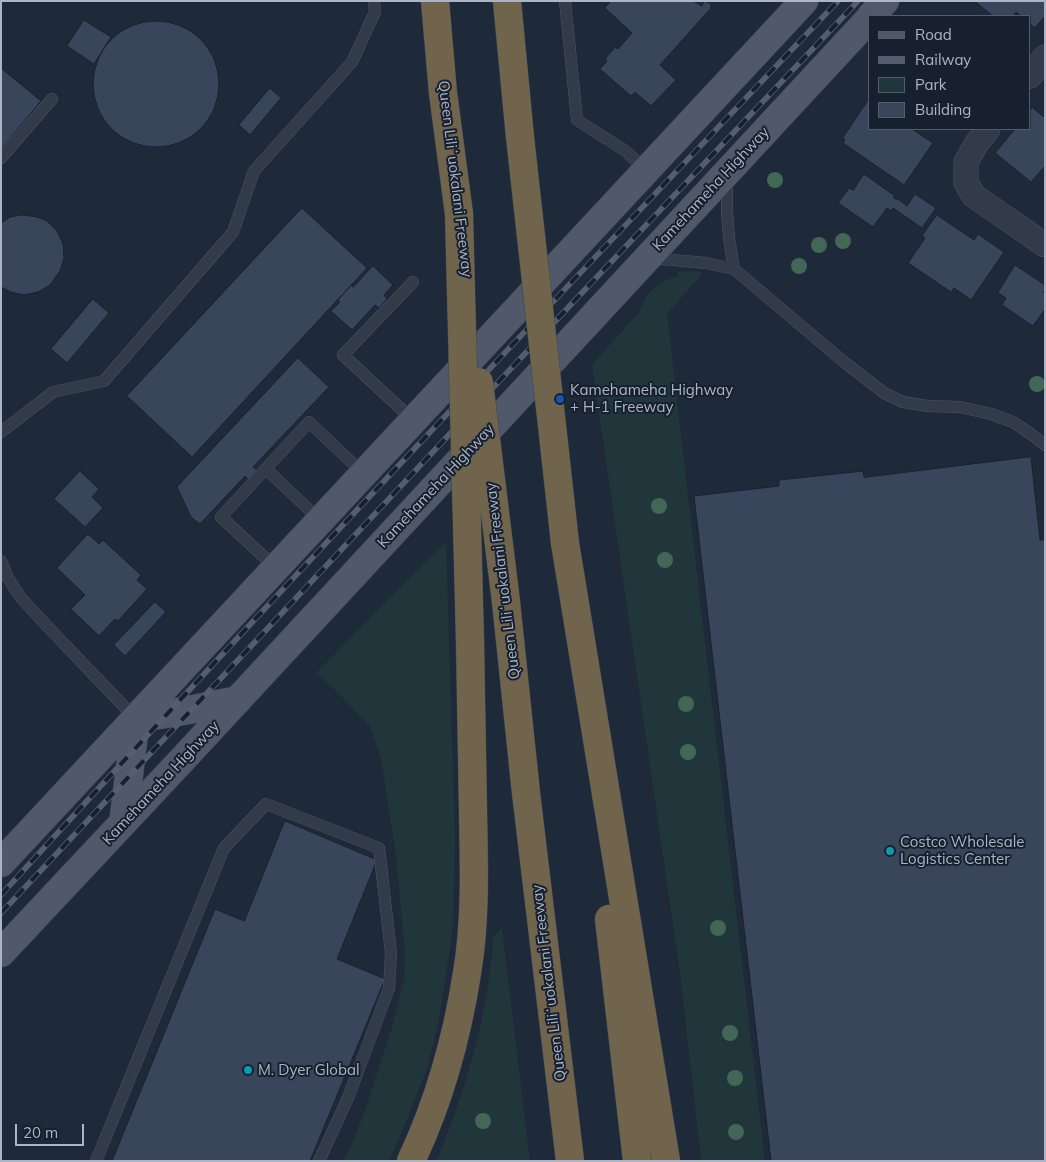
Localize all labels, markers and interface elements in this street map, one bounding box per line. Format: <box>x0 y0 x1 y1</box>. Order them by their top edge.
legend <box>868 15 1031 130</box>
text: Road <box>915 25 952 44</box>
text: Railway <box>915 50 971 69</box>
text: Park <box>915 75 947 94</box>
street label: Queen Liliʻuokalani Freeway <box>434 80 476 278</box>
text: Building <box>915 100 971 119</box>
street label: Kamehameha Highway <box>649 123 773 255</box>
place label: Kamehameha Highway + H-1 Freeway <box>570 381 733 416</box>
marker: Kamehameha Highway + H-1 Freeway <box>554 393 566 405</box>
street label: Kamehameha Highway <box>374 420 498 552</box>
street label: Queen Liliʻuokalani Freeway <box>482 482 524 680</box>
street label: Kamehameha Highway <box>99 717 223 849</box>
place label: Costco Wholesale Logistics Center <box>900 833 1025 868</box>
marker: Costco Wholesale Logistics Center <box>884 845 896 857</box>
street label: Queen Liliʻuokalani Freeway <box>528 884 570 1082</box>
place label: M. Dyer Global <box>258 1061 359 1079</box>
marker: M. Dyer Global <box>242 1064 254 1076</box>
scale bar <box>18 1114 86 1146</box>
text: 20 m <box>23 1123 58 1142</box>

